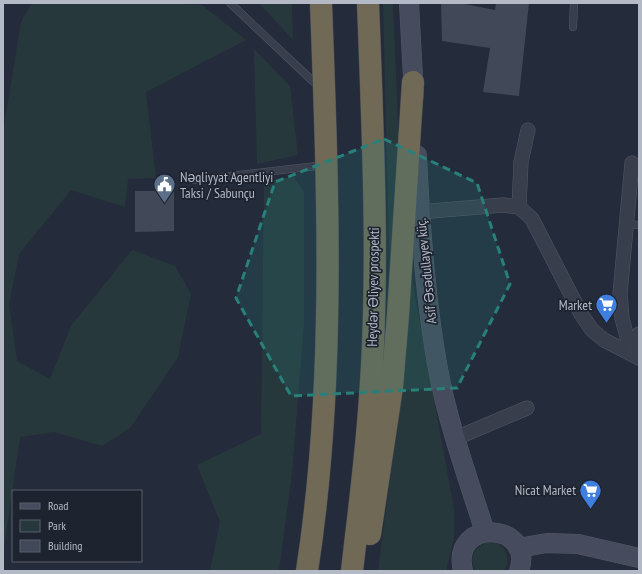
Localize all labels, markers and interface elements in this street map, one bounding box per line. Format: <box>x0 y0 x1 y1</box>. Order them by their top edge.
place label: Nəqliyyat Agentliyi Taksi / Sabunçu <box>180 168 273 202</box>
public building icon: Nəqliyyat Agentliyi Taksi / Sabunçu <box>152 172 178 205</box>
street label: Asif Əsədullayev küç. <box>412 217 440 325</box>
street label: Heydər Əliyev prospekti <box>363 227 383 347</box>
supermarket icon: Market <box>594 292 620 325</box>
place label: Market <box>559 296 592 314</box>
supermarket icon: Nicat Market <box>578 477 604 510</box>
place label: Nicat Market <box>515 481 576 499</box>
legend <box>12 490 142 562</box>
text: Road <box>48 498 68 513</box>
text: Park <box>48 518 66 533</box>
text: Building <box>48 538 83 553</box>

